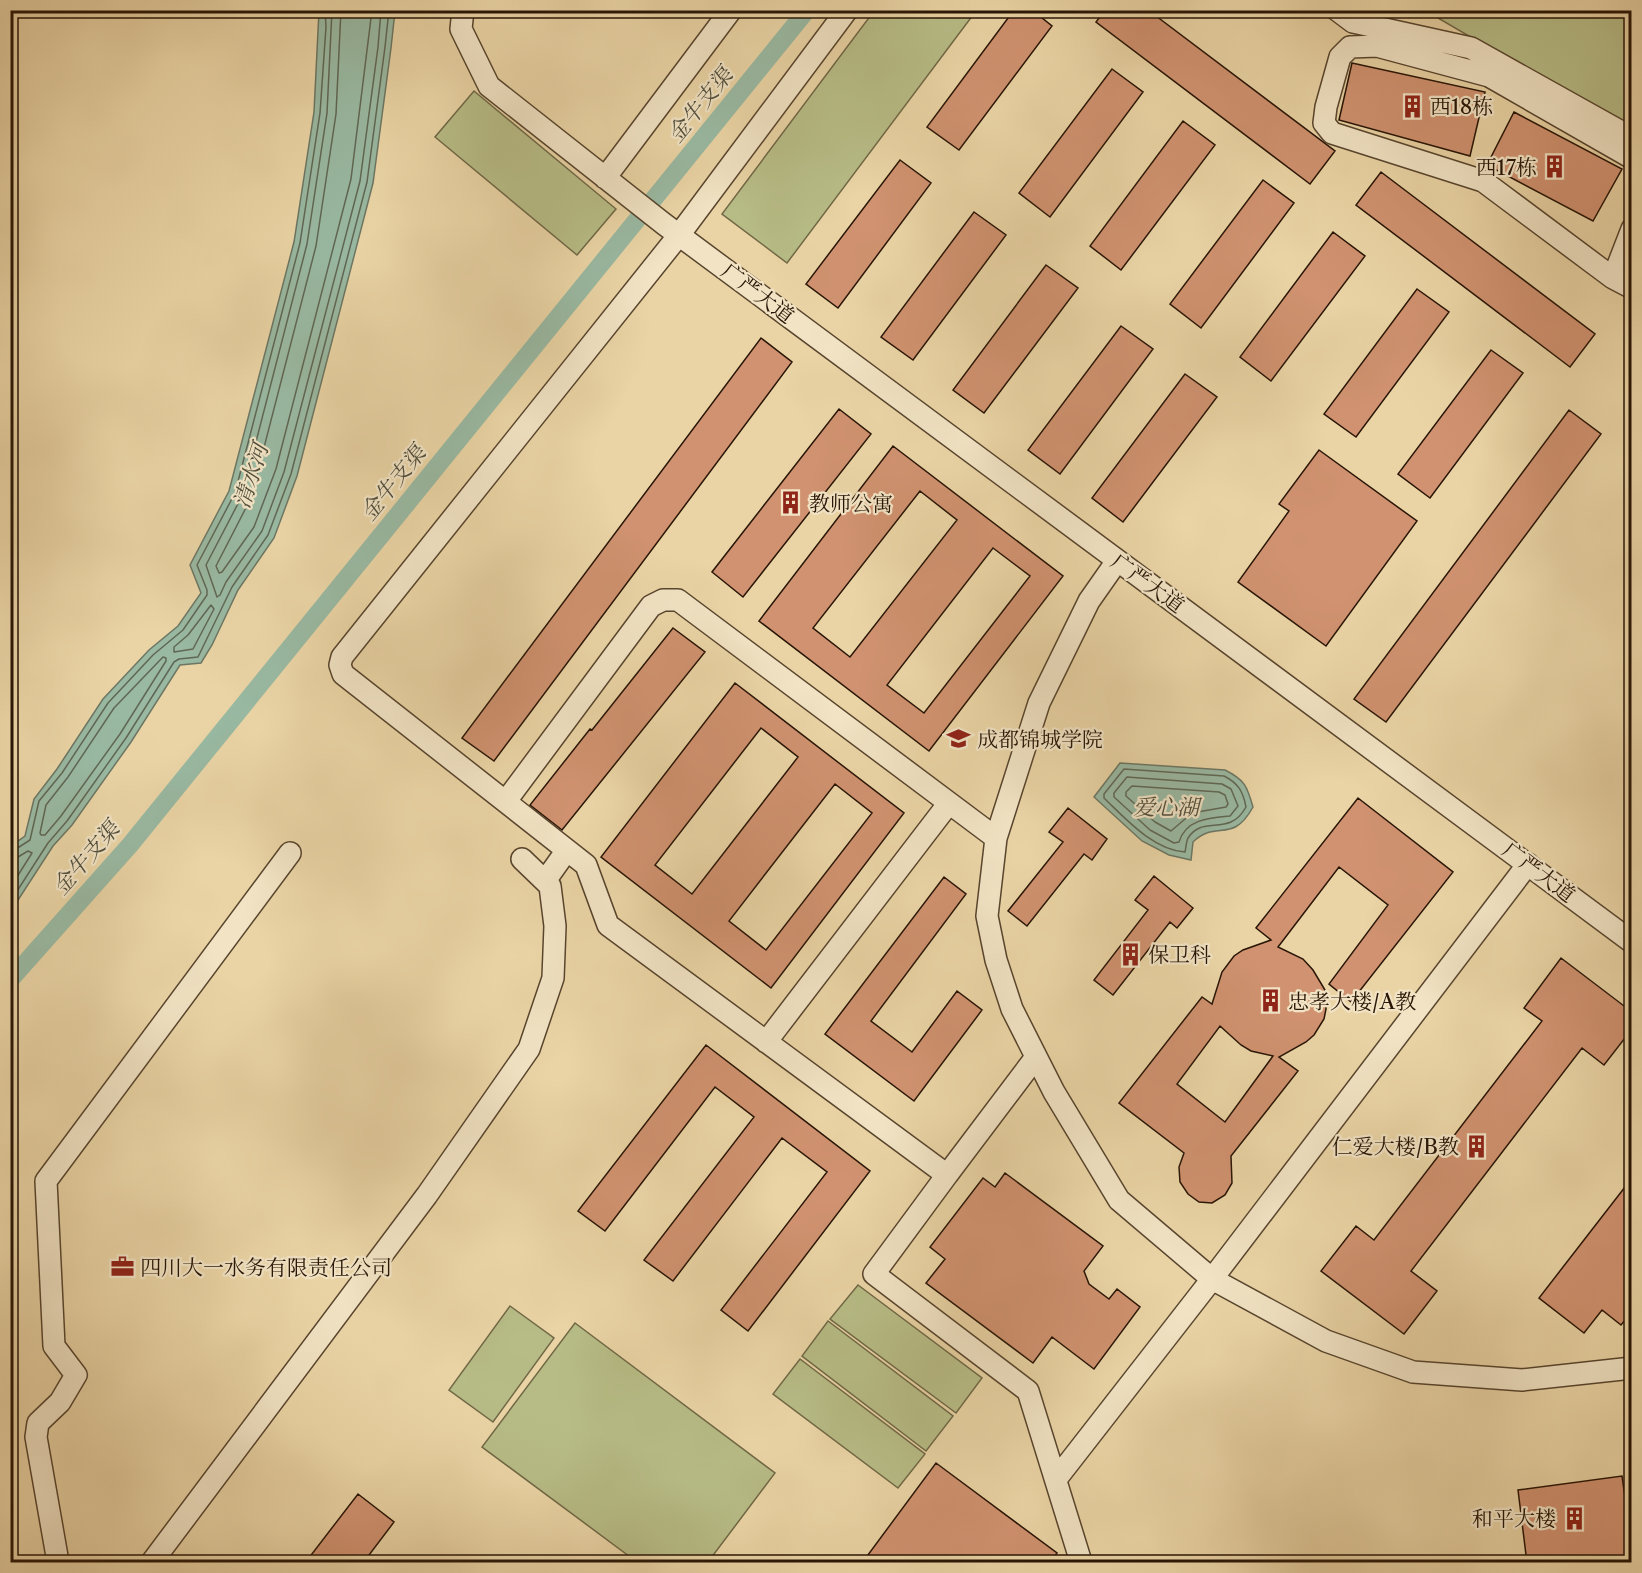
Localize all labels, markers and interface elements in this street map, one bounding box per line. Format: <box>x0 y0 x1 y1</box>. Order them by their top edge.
water label: 金牛支渠 <box>662 60 740 148</box>
building icon: 西18栋 <box>1399 93 1425 119</box>
place label: 西18栋 <box>1430 94 1493 119</box>
building icon: 西17栋 <box>1542 154 1568 180</box>
place label: 西17栋 <box>1476 155 1537 180</box>
street label: 广严大道 <box>717 258 799 328</box>
water label: 清水河 <box>228 437 275 512</box>
water label: 金牛支渠 <box>355 438 433 526</box>
building icon: 教师公寓 <box>778 490 804 516</box>
place label: 教师公寓 <box>809 491 893 516</box>
street label: 广严大道 <box>1107 548 1189 618</box>
school or university icon: 成都锦城学院 <box>946 726 972 752</box>
place label: 成都锦城学院 <box>977 727 1103 752</box>
water label: 爱心湖 <box>1133 794 1203 821</box>
water label: 金牛支渠 <box>47 814 127 900</box>
street label: 广严大道 <box>1498 837 1580 907</box>
building icon: 保卫科 <box>1117 941 1143 967</box>
place label: 保卫科 <box>1148 942 1211 967</box>
building icon: 忠孝大楼/A教 <box>1257 988 1283 1014</box>
place label: 忠孝大楼/A教 <box>1288 989 1416 1014</box>
building icon: 仁爱大楼/B教 <box>1464 1133 1490 1159</box>
place label: 仁爱大楼/B教 <box>1332 1134 1459 1159</box>
office icon: 四川大一水务有限责任公司 <box>109 1254 135 1280</box>
place label: 四川大一水务有限责任公司 <box>140 1255 392 1280</box>
building icon: 和平大楼 <box>1561 1505 1587 1531</box>
place label: 和平大楼 <box>1472 1506 1556 1531</box>

